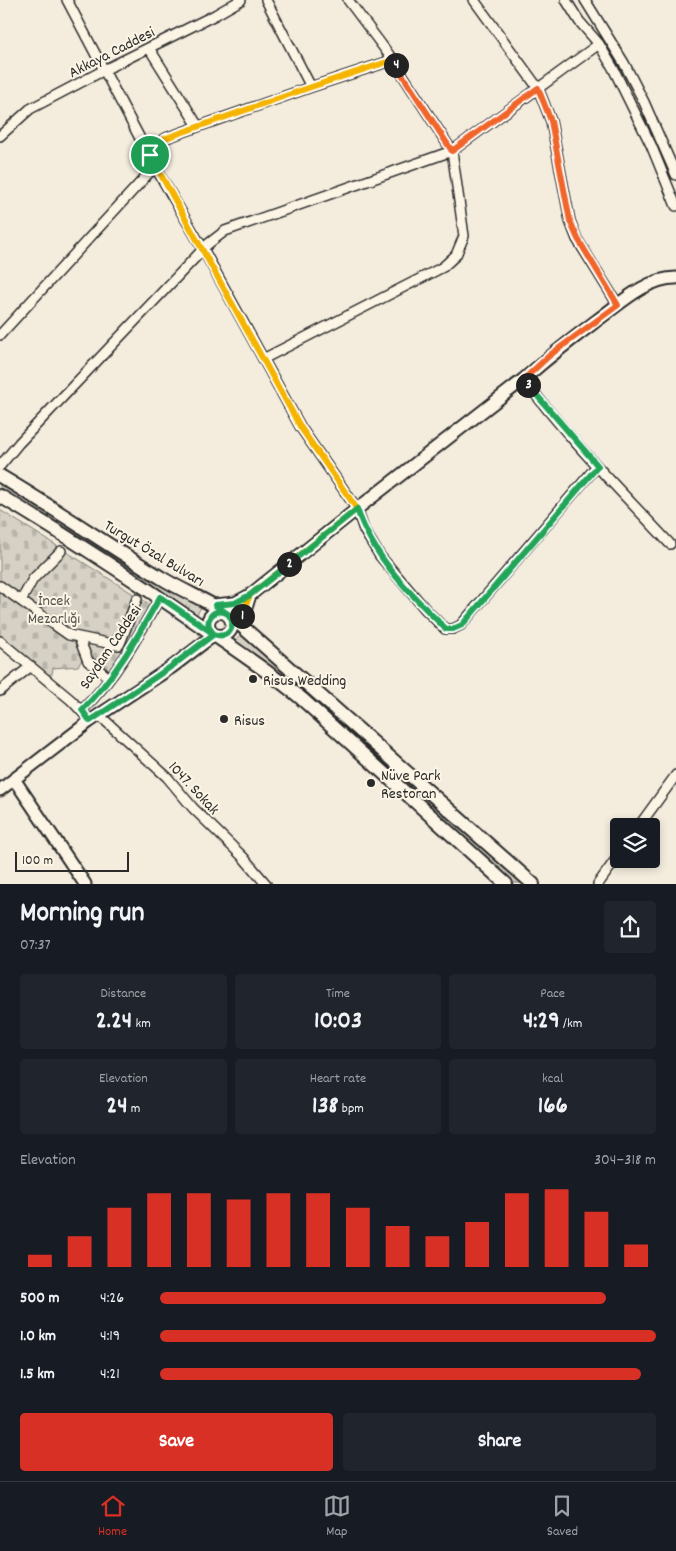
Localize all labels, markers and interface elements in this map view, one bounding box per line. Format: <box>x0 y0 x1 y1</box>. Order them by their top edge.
street label: Akkaya Caddesi <box>65 22 159 85</box>
pin: 4 <box>384 52 408 78</box>
text: 4 <box>394 55 399 75</box>
pin <box>129 134 171 176</box>
icon: arrive <box>136 141 164 169</box>
pin: 3 <box>516 372 540 398</box>
text: 3 <box>525 375 532 395</box>
street label: Turgut Özal Bulvarı <box>99 515 208 593</box>
pin: 2 <box>276 552 302 576</box>
text: 2 <box>286 554 293 574</box>
park label: İncek Mezarlığı <box>28 590 80 631</box>
street label: Saydam Caddesi <box>74 600 148 694</box>
pin: 1 <box>230 604 254 628</box>
text: 1 <box>241 606 244 626</box>
place label: Risus Wedding <box>263 670 346 693</box>
marker: Risus Wedding <box>247 673 259 685</box>
place label: Risus <box>234 710 265 733</box>
marker: Risus <box>218 713 230 725</box>
street label: 1047. Sokak <box>162 757 224 821</box>
place label: Nüve Park Restoran <box>381 765 440 806</box>
marker: Nüve Park Restoran <box>365 777 377 789</box>
map controls <box>610 818 660 868</box>
button: layers <box>610 818 660 868</box>
scale bar <box>15 848 129 872</box>
text: 100 m <box>22 851 53 871</box>
text: Morning run <box>20 895 144 935</box>
button: share <box>604 901 656 953</box>
text: 07:37 <box>20 934 51 957</box>
text: Distance <box>100 984 146 1004</box>
text: Time <box>326 984 350 1004</box>
text: Pace <box>540 984 565 1004</box>
text: 2.24 <box>96 1004 132 1040</box>
text: 10:03 <box>314 1004 362 1040</box>
text: 4:29 <box>523 1004 560 1040</box>
text: km <box>132 1014 151 1034</box>
text: /km <box>560 1014 582 1034</box>
text: Elevation <box>99 1069 148 1089</box>
text: Heart rate <box>310 1069 366 1089</box>
text: kcal <box>542 1069 563 1089</box>
text: 24 <box>106 1089 128 1125</box>
text: 138 <box>312 1089 339 1125</box>
text: 166 <box>538 1089 568 1125</box>
text: m <box>128 1099 140 1119</box>
text: bpm <box>339 1099 364 1119</box>
text: Elevation <box>20 1149 76 1172</box>
text: 304–318 m <box>594 1149 656 1172</box>
text: 500 m <box>20 1287 60 1310</box>
text: 4:26 <box>100 1287 124 1310</box>
text: 1.0 km <box>20 1325 56 1348</box>
text: 4:19 <box>100 1325 120 1348</box>
text: 1.5 km <box>20 1363 55 1386</box>
text: 4:21 <box>100 1363 120 1386</box>
button: Save <box>20 1413 333 1471</box>
button: Share <box>343 1413 656 1471</box>
tab: Home <box>98 1492 127 1542</box>
tab: Map <box>323 1492 351 1542</box>
tab: Saved <box>547 1492 578 1542</box>

